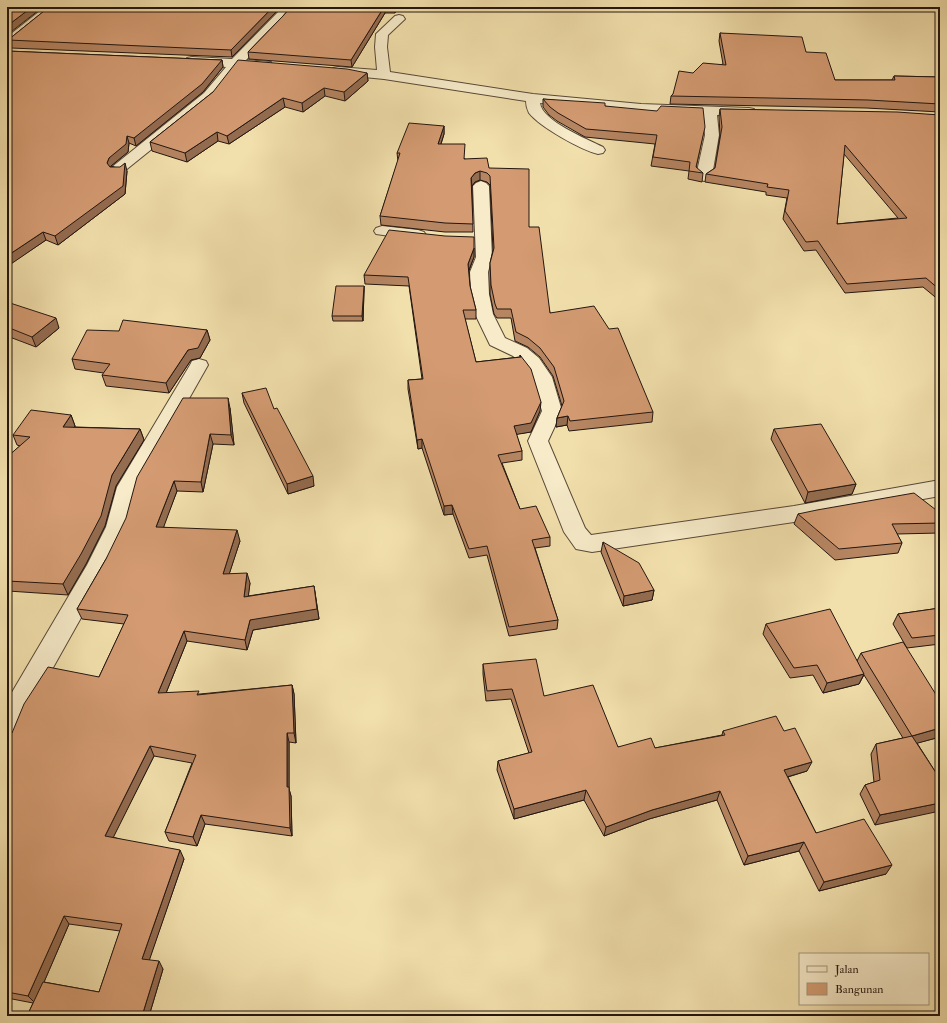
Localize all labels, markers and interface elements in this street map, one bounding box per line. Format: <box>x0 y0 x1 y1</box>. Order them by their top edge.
legend <box>799 953 929 1005</box>
text: Jalan <box>834 962 859 977</box>
text: Bangunan <box>835 982 884 997</box>

